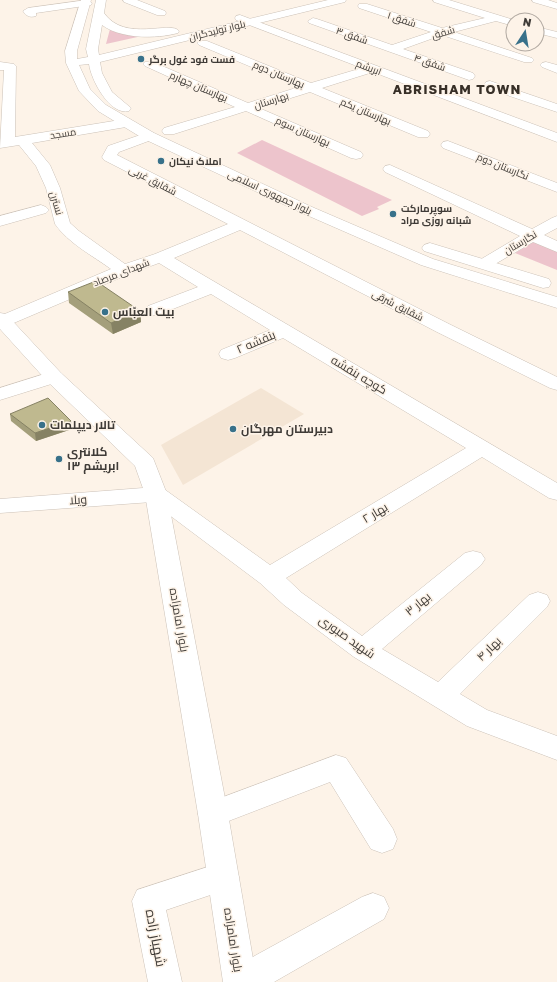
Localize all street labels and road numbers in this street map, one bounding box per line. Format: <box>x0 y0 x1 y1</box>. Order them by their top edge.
street label: شفق ۱ <box>386 9 418 30</box>
street label: بلوار تولیدگران <box>187 17 247 44</box>
street label: شفق <box>430 23 456 42</box>
street label: شفق ۳ <box>334 24 370 47</box>
street label: شفق ۴ <box>412 51 447 74</box>
street label: ابریشم <box>354 57 383 79</box>
street label: بهارستان دوم <box>251 58 307 92</box>
street label: بهارستان چهارم <box>167 68 230 106</box>
street label: بهارستان <box>252 89 290 112</box>
street label: بهارستان یکم <box>338 95 393 129</box>
street label: بهارستان سوم <box>273 114 332 150</box>
street label: مسجد <box>49 125 77 141</box>
street label: نگارستان دوم <box>474 150 531 184</box>
street label: شقایق غربی <box>127 163 179 198</box>
street label: بلوار جمهوری اسلامی <box>226 167 314 218</box>
street label: نسترن <box>47 190 66 216</box>
street label: نگارستان <box>501 228 539 257</box>
street label: شهدای مرصاد <box>91 256 151 289</box>
street label: شقایق شرقی <box>370 287 426 324</box>
street label: بنفشه ۲ <box>234 327 278 356</box>
street label: کوچه بنفشه <box>327 352 390 399</box>
street label: ویلا <box>69 491 87 508</box>
street label: بهار ۲ <box>359 499 390 526</box>
street label: بلوار امامزاده <box>166 587 193 653</box>
street label: بهار ۳ <box>402 589 434 619</box>
street label: شهید صبوری <box>316 612 378 661</box>
street label: بهار ۴ <box>473 633 504 664</box>
street label: بلوار امامزاده <box>221 907 246 973</box>
street label: شهباز زاده <box>143 908 170 968</box>

